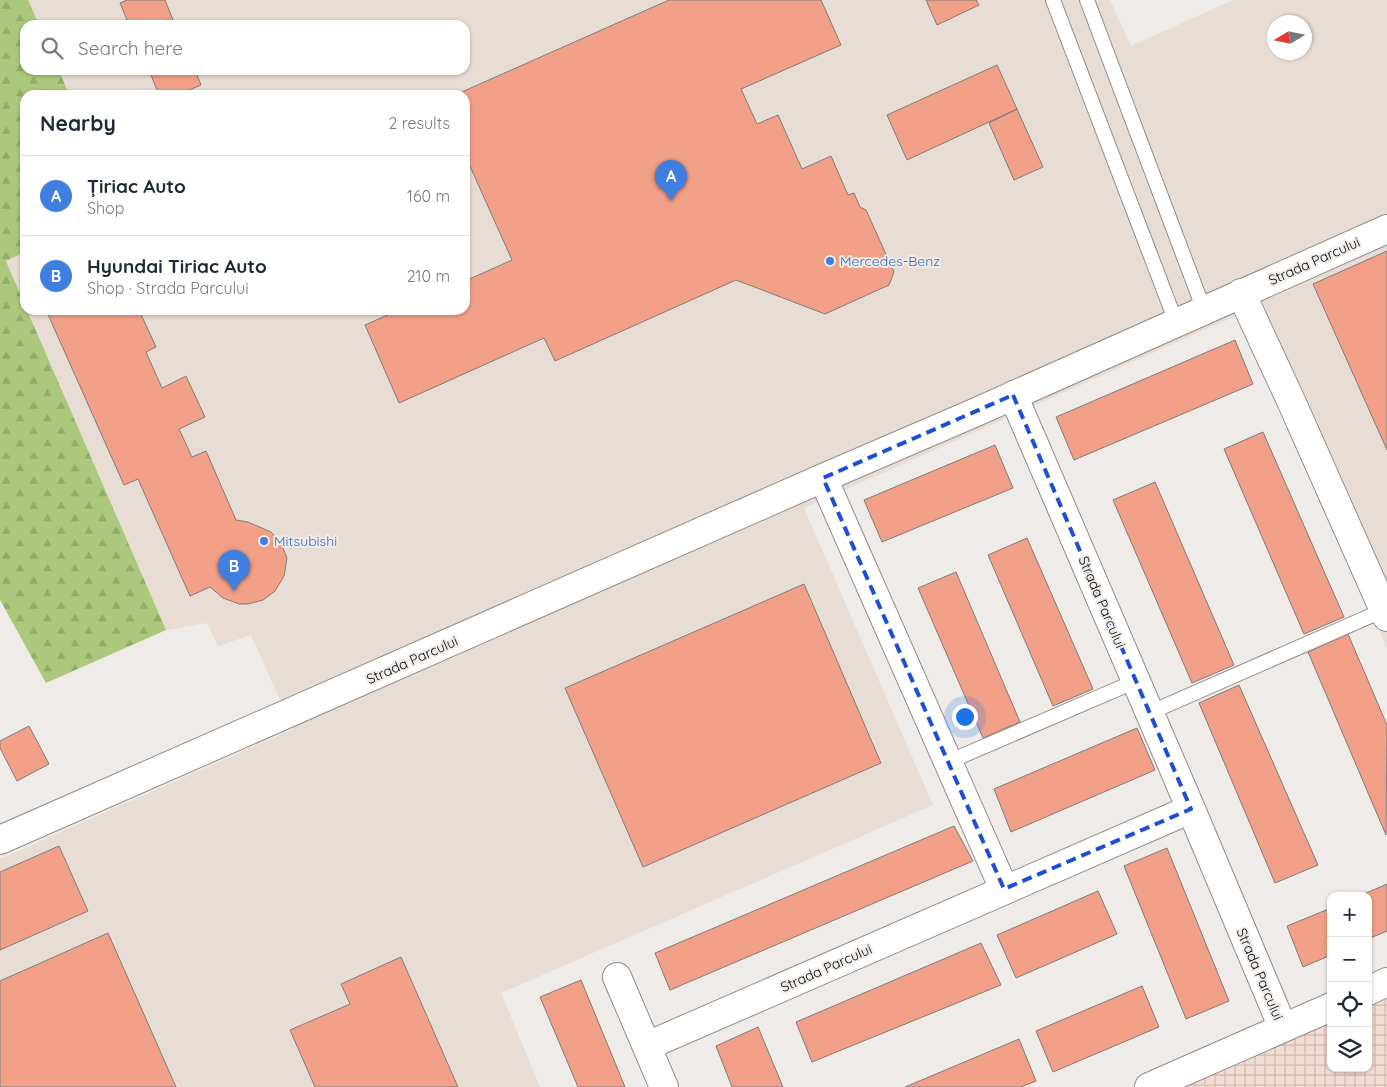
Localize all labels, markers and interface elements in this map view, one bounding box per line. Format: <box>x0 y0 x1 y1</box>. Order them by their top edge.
north arrow <box>1267 15 1312 60</box>
search box <box>20 20 470 75</box>
icon: search <box>38 34 66 62</box>
text: Search here <box>78 36 183 60</box>
text: Nearby <box>40 110 116 136</box>
text: 2 results <box>388 113 450 133</box>
pin: A <box>655 160 687 201</box>
text: Țiriac Auto <box>87 174 186 198</box>
text: A <box>51 186 61 206</box>
text: 160 m <box>407 186 450 206</box>
text: Shop <box>87 198 124 218</box>
street label: Strada Parcului <box>1265 233 1363 289</box>
place label: Mercedes-Benz <box>840 252 940 270</box>
text: Hyundai Tiriac Auto <box>87 254 267 278</box>
marker: Mercedes-Benz <box>824 255 836 267</box>
text: B <box>51 266 61 286</box>
text: 210 m <box>407 266 450 286</box>
text: Shop · Strada Parcului <box>87 278 249 298</box>
place label: Mitsubishi <box>274 532 337 550</box>
marker: Mitsubishi <box>258 535 270 547</box>
pin: B <box>218 550 250 591</box>
street label: Strada Parcului <box>1075 553 1129 651</box>
street label: Strada Parcului <box>363 632 461 688</box>
your location <box>952 704 978 730</box>
map controls <box>1327 892 1372 1072</box>
button: + <box>1327 892 1372 937</box>
street label: Strada Parcului <box>1233 925 1287 1023</box>
button: − <box>1327 937 1372 982</box>
street label: Strada Parcului <box>777 940 875 996</box>
button: locate <box>1327 982 1372 1027</box>
button: layers <box>1327 1027 1372 1072</box>

